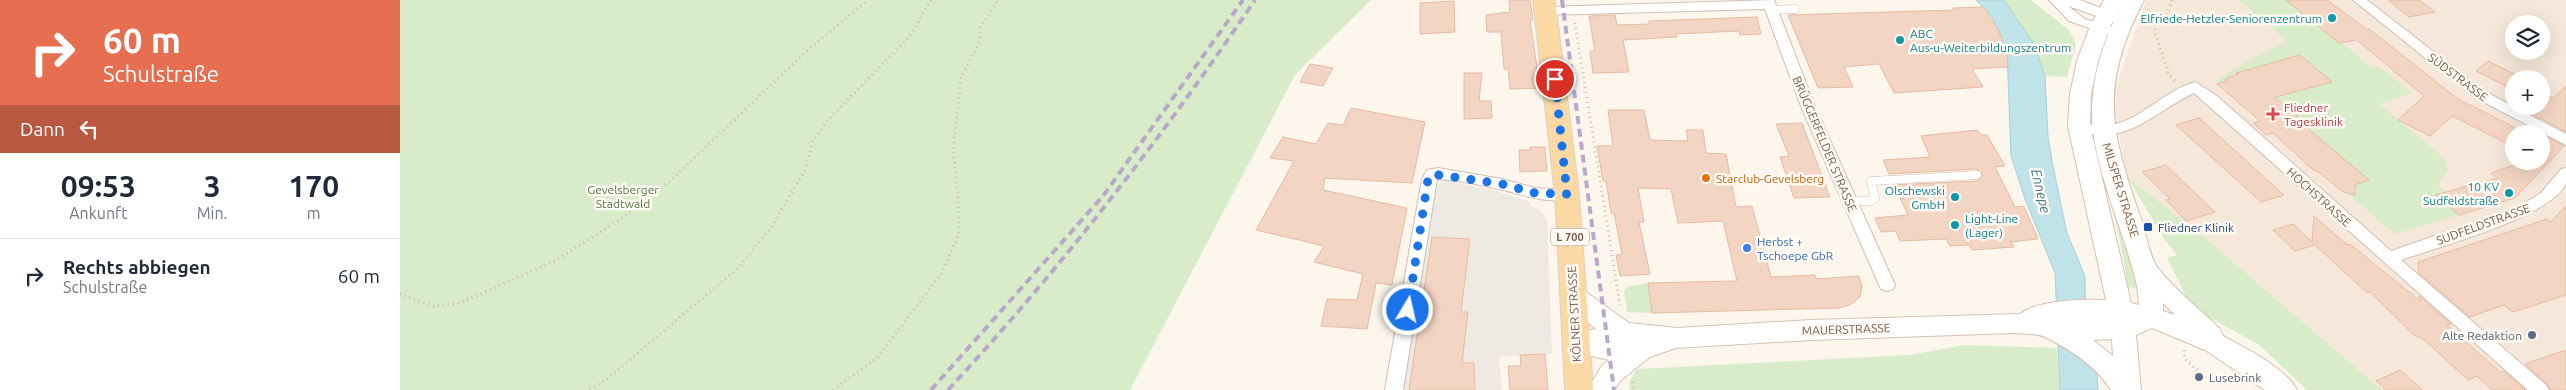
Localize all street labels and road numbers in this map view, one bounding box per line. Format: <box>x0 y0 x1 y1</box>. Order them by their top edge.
street label: SÜDSTRASSE <box>2426 50 2490 104</box>
street label: BRÜGGERFELDER STRASSE <box>1790 74 1860 214</box>
street label: MILSPER STRASSE <box>2100 141 2142 239</box>
street label: HOCHSTRASSE <box>2284 165 2354 229</box>
street label: SUDFELDSTRASSE <box>2434 201 2532 247</box>
road number: L 700 <box>1551 228 1589 246</box>
street label: KÖLNER STRASSE <box>1565 265 1583 362</box>
street label: MAUERSTRASSE <box>1801 321 1891 337</box>

